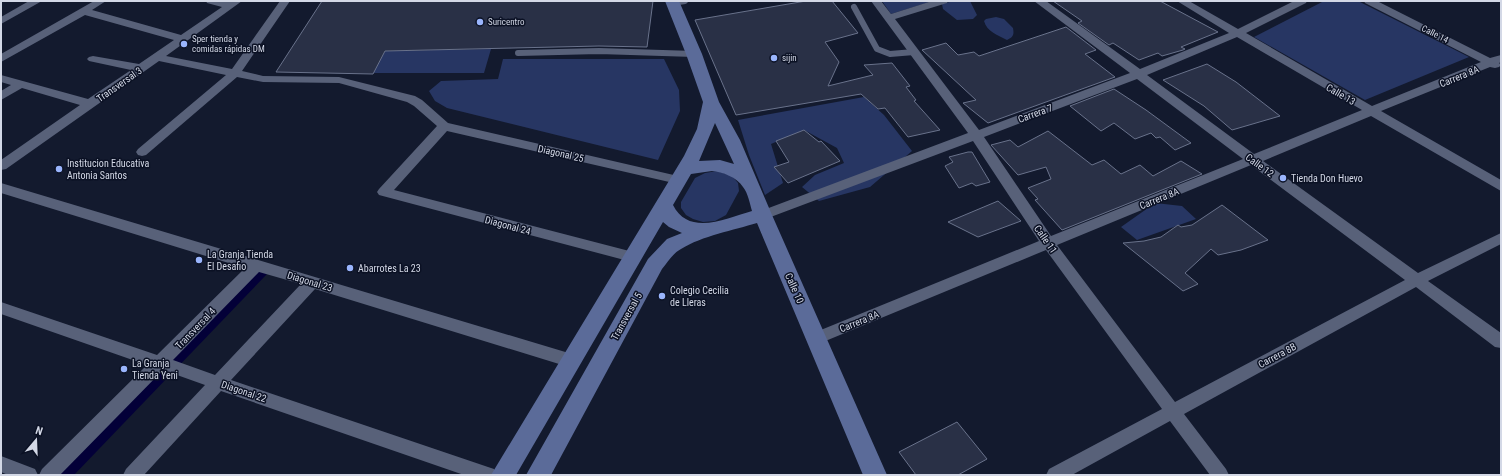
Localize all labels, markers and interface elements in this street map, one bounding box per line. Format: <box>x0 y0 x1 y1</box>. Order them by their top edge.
marker: Suricentro <box>475 17 485 27</box>
place label: Suricentro <box>488 17 525 27</box>
street label: Calle 14 <box>1420 23 1451 45</box>
place label: Sper tienda y comidas rápidas DM <box>192 34 265 54</box>
marker: Sper tienda y comidas rápidas DM <box>179 39 189 49</box>
marker: sijin <box>769 53 779 63</box>
place label: sijin <box>782 53 797 63</box>
street label: Carrera 8A <box>1438 63 1481 89</box>
street label: Transversal 3 <box>95 65 144 104</box>
street label: Calle 13 <box>1324 82 1357 107</box>
street label: Carrera 7 <box>1016 102 1054 125</box>
street label: Diagonal 25 <box>537 143 585 164</box>
street label: Calle 12 <box>1244 152 1276 179</box>
place label: Institucion Educativa Antonia Santos <box>67 158 150 181</box>
marker: Institucion Educativa Antonia Santos <box>54 164 64 174</box>
marker: Tienda Don Huevo <box>1278 173 1288 183</box>
place label: Tienda Don Huevo <box>1291 173 1363 184</box>
street label: Carrera 8A <box>1138 185 1181 211</box>
street label: Diagonal 24 <box>484 214 532 237</box>
street label: Calle 11 <box>1032 223 1059 256</box>
place label: La Granja Tienda El Desafio <box>207 249 273 272</box>
marker: La Granja Tienda El Desafio <box>194 255 204 265</box>
marker: Abarrotes La 23 <box>345 263 355 273</box>
place label: Abarrotes La 23 <box>358 263 421 274</box>
street label: Diagonal 23 <box>286 269 334 294</box>
street label: Calle 10 <box>783 271 806 305</box>
place label: Colegio Cecilia de Lleras <box>670 285 729 308</box>
street label: Transversal 5 <box>609 290 644 342</box>
marker: Colegio Cecilia de Lleras <box>657 291 667 301</box>
street label: Transversal 4 <box>173 306 218 351</box>
street label: Carrera 8A <box>838 308 881 334</box>
street label: Carrera 8B <box>1256 341 1298 370</box>
place label: La Granja Tienda Yeni <box>132 358 178 381</box>
marker: La Granja Tienda Yeni <box>119 364 129 374</box>
street label: Diagonal 22 <box>220 379 268 404</box>
north arrow <box>16 420 56 460</box>
text: N <box>34 424 45 438</box>

